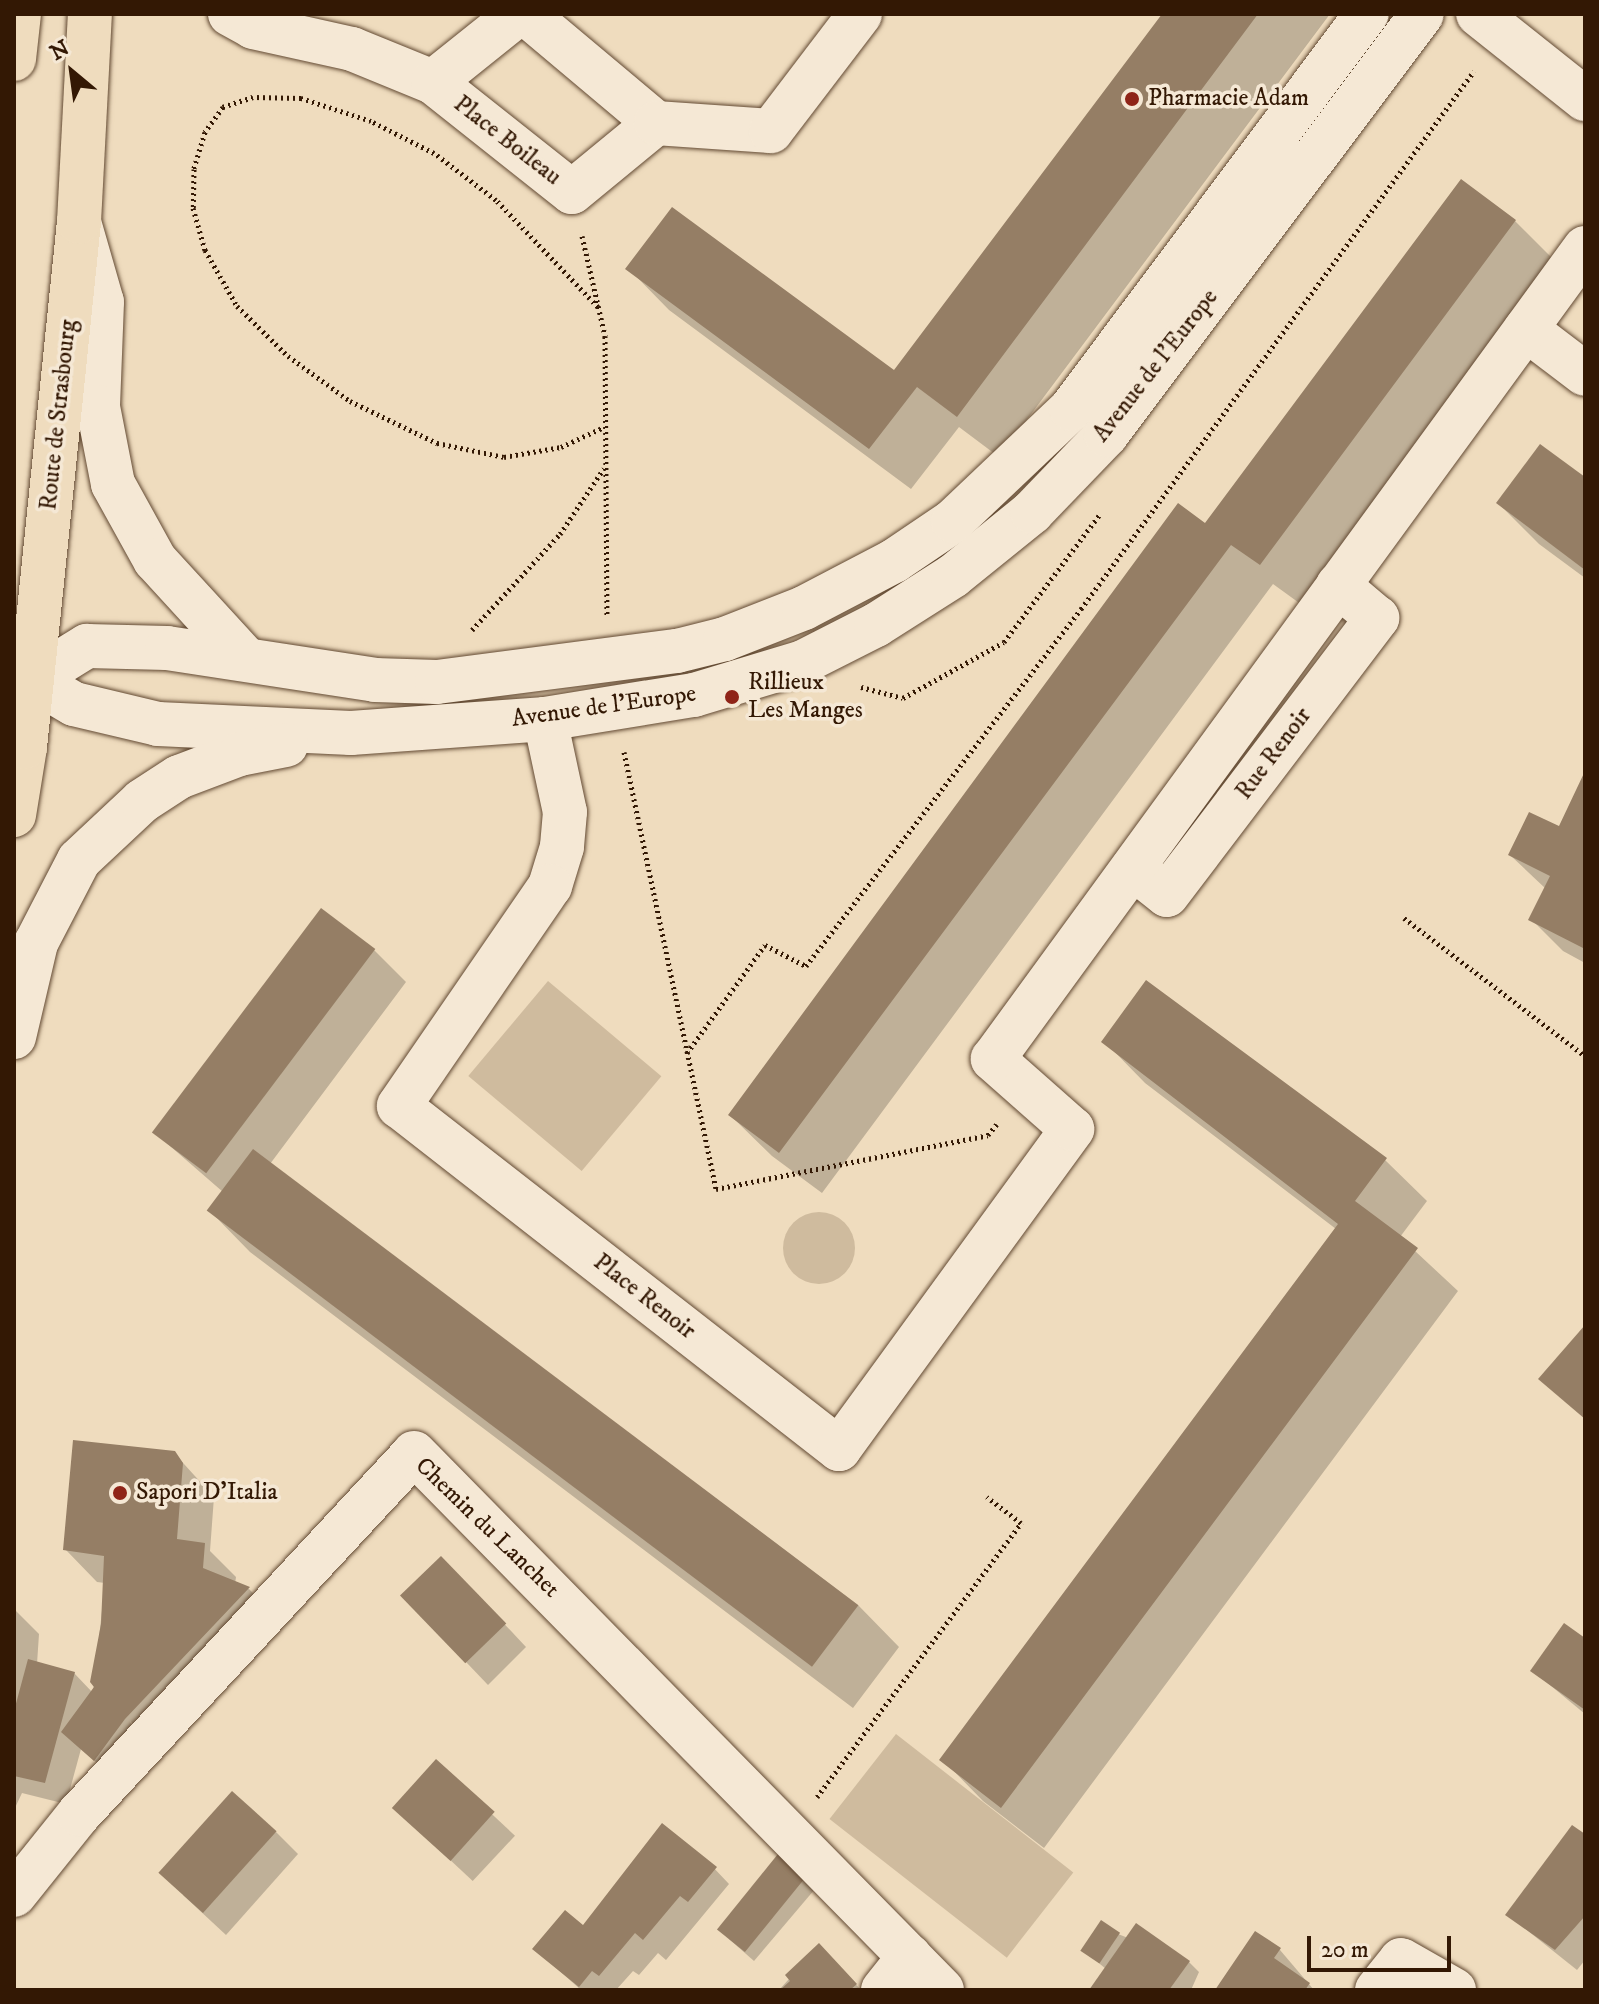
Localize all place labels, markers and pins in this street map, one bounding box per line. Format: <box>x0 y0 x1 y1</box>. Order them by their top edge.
place label: Pharmacie Adam <box>1148 85 1309 113</box>
marker: Pharmacie Adam <box>1123 90 1141 108</box>
place label: Rillieux Les Manges <box>748 669 863 725</box>
marker: Rillieux Les Manges <box>723 688 741 706</box>
place label: Sapori D'Italia <box>136 1479 278 1507</box>
marker: Sapori D'Italia <box>111 1484 129 1502</box>

